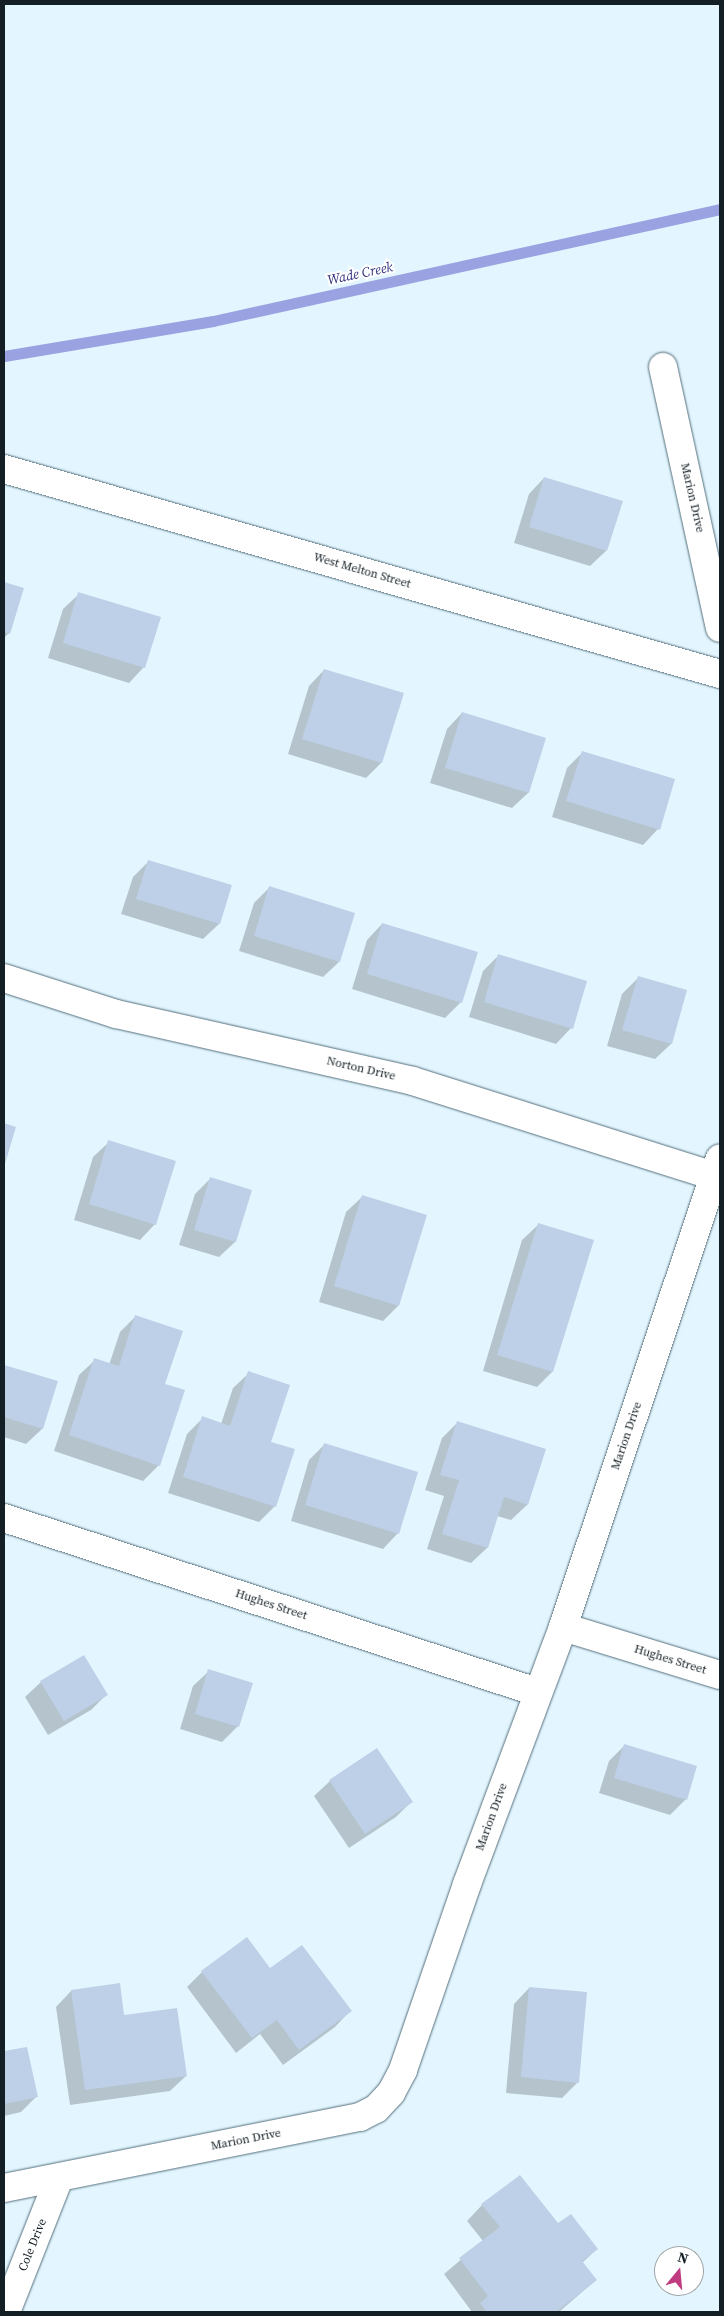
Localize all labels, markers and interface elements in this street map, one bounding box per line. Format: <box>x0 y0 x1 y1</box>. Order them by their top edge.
water label: Wade Creek <box>326 258 394 288</box>
street label: Marion Drive <box>677 462 707 534</box>
street label: West Melton Street <box>312 550 412 592</box>
street label: Norton Drive <box>325 1054 397 1084</box>
street label: Marion Drive <box>609 1400 645 1472</box>
street label: Hughes Street <box>233 1587 309 1623</box>
street label: Hughes Street <box>632 1642 708 1678</box>
street label: Marion Drive <box>473 1781 511 1853</box>
street label: Marion Drive <box>210 2126 282 2154</box>
street label: Cole Drive <box>16 2217 50 2273</box>
north arrow <box>654 2246 704 2296</box>
text: N <box>675 2247 691 2269</box>

